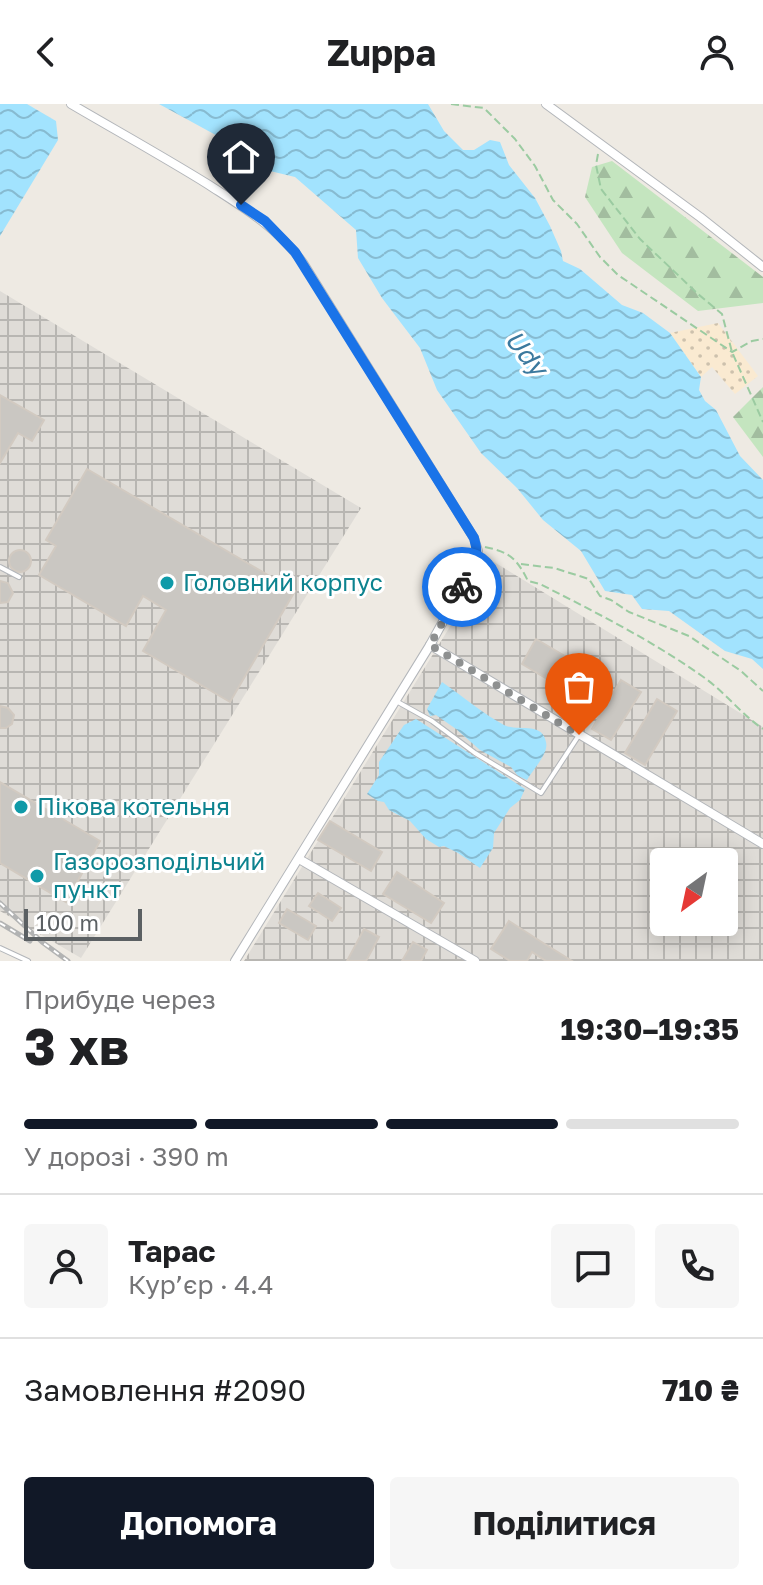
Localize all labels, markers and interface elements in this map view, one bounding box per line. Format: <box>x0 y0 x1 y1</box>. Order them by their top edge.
icon: back <box>24 30 68 74</box>
icon: person <box>695 30 739 74</box>
text: Zuppa <box>327 31 436 74</box>
pin <box>207 123 275 205</box>
icon: home <box>219 135 263 179</box>
water label: Udy <box>499 324 556 384</box>
courier <box>422 547 502 627</box>
icon: bike <box>440 565 484 609</box>
place label: Головний корпус <box>183 567 383 596</box>
marker: Головний корпус <box>158 574 176 592</box>
pin <box>545 653 613 735</box>
icon: bag <box>557 665 601 709</box>
place label: Пікова котельня <box>37 791 230 820</box>
marker: Пікова котельня <box>12 798 30 816</box>
place label: Газорозподільчий пункт <box>53 846 265 903</box>
north arrow <box>650 848 738 936</box>
map controls <box>650 848 738 936</box>
marker: Газорозподільчий пункт <box>28 867 46 885</box>
scale bar <box>24 905 142 941</box>
text: 100 m <box>36 909 99 936</box>
text: Прибуде через <box>24 984 216 1015</box>
text: 19:30–19:35 <box>561 1011 739 1047</box>
text: 3 хв <box>24 1014 129 1076</box>
text: У дорозі · 390 m <box>24 1141 229 1172</box>
button: person <box>24 1224 108 1308</box>
button: chat <box>551 1224 635 1308</box>
button: phone <box>655 1224 739 1308</box>
text: Тарас <box>128 1233 216 1269</box>
text: Кур’єр · 4.4 <box>128 1269 274 1300</box>
text: Замовлення #2090 <box>24 1372 306 1408</box>
text: 710 ₴ <box>662 1372 739 1408</box>
button: Допомога <box>24 1477 374 1569</box>
button: Поділитися <box>390 1477 739 1569</box>

